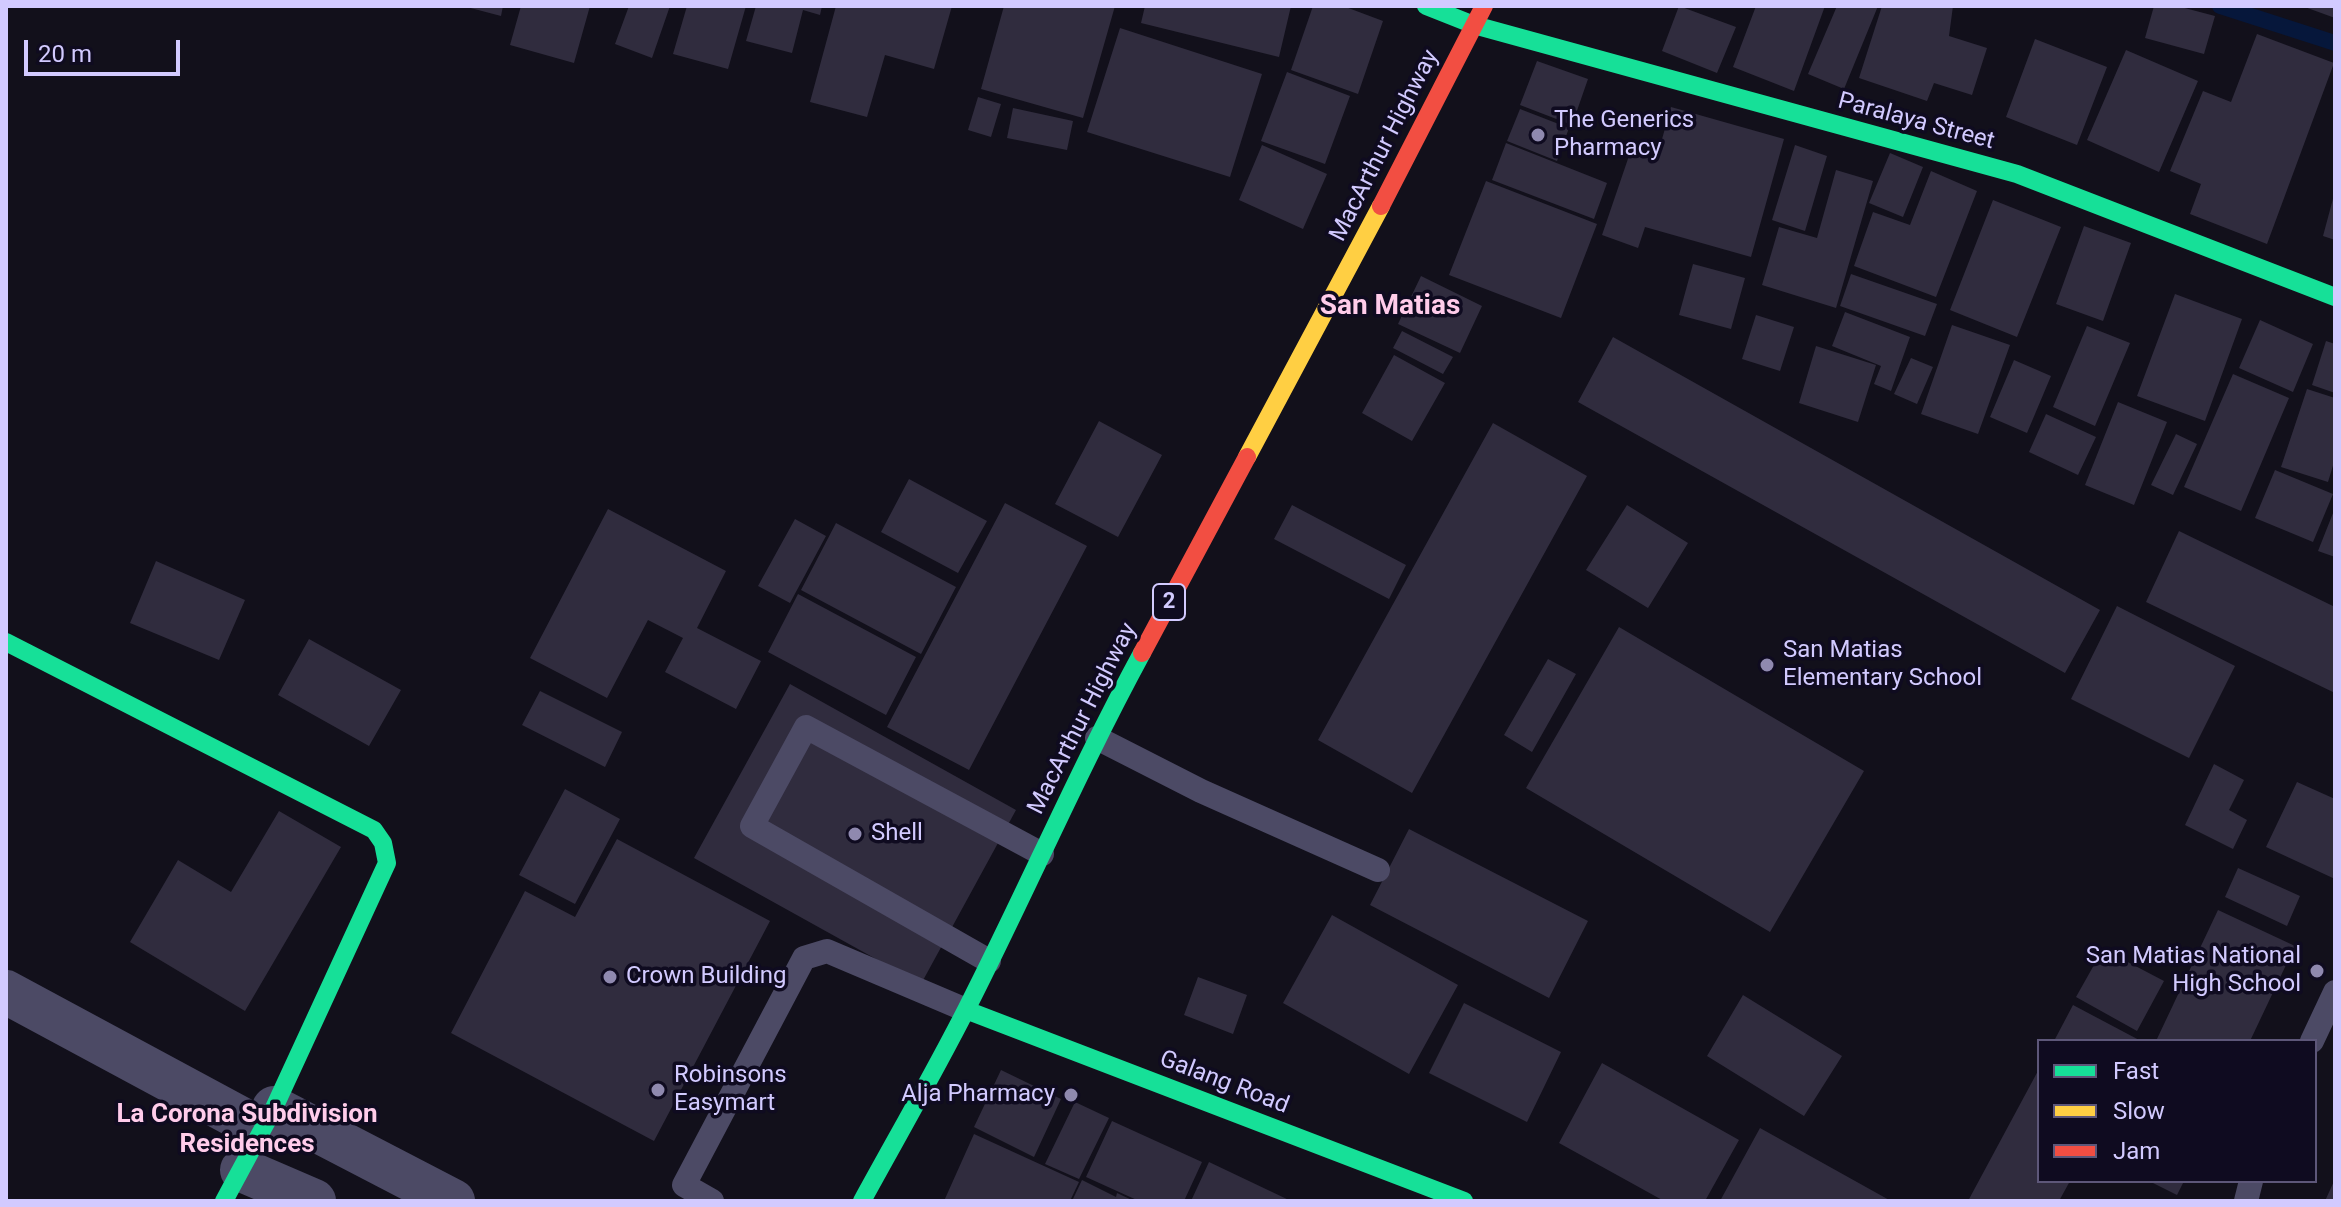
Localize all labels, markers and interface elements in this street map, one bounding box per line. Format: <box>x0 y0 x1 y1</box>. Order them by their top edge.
scale bar <box>28 24 184 74</box>
text: 20 m <box>38 40 92 68</box>
street label: MacArthur Highway <box>1324 45 1446 247</box>
street label: Paralaya Street <box>1835 87 1997 157</box>
place label: The Generics Pharmacy <box>1554 107 1694 163</box>
marker: The Generics Pharmacy <box>1529 126 1547 144</box>
district label: San Matias <box>1320 290 1460 324</box>
road number: 2 <box>1153 584 1185 620</box>
street label: MacArthur Highway <box>1022 618 1144 820</box>
place label: San Matias Elementary School <box>1783 637 1982 693</box>
marker: San Matias Elementary School <box>1758 656 1776 674</box>
place label: Shell <box>871 820 923 848</box>
marker: Shell <box>846 825 864 843</box>
place label: San Matias National High School <box>2086 943 2301 999</box>
marker: San Matias National High School <box>2308 962 2326 980</box>
place label: Crown Building <box>626 963 786 991</box>
marker: Crown Building <box>601 968 619 986</box>
legend <box>2037 1039 2317 1183</box>
street label: Galang Road <box>1155 1045 1293 1121</box>
text: Fast <box>2113 1057 2159 1085</box>
place label: Robinsons Easymart <box>674 1062 787 1118</box>
marker: Robinsons Easymart <box>649 1081 667 1099</box>
place label: Alja Pharmacy <box>901 1081 1055 1109</box>
marker: Alja Pharmacy <box>1062 1086 1080 1104</box>
text: Slow <box>2113 1097 2165 1125</box>
district label: La Corona Subdivision Residences <box>116 1099 378 1160</box>
text: Jam <box>2113 1137 2160 1165</box>

